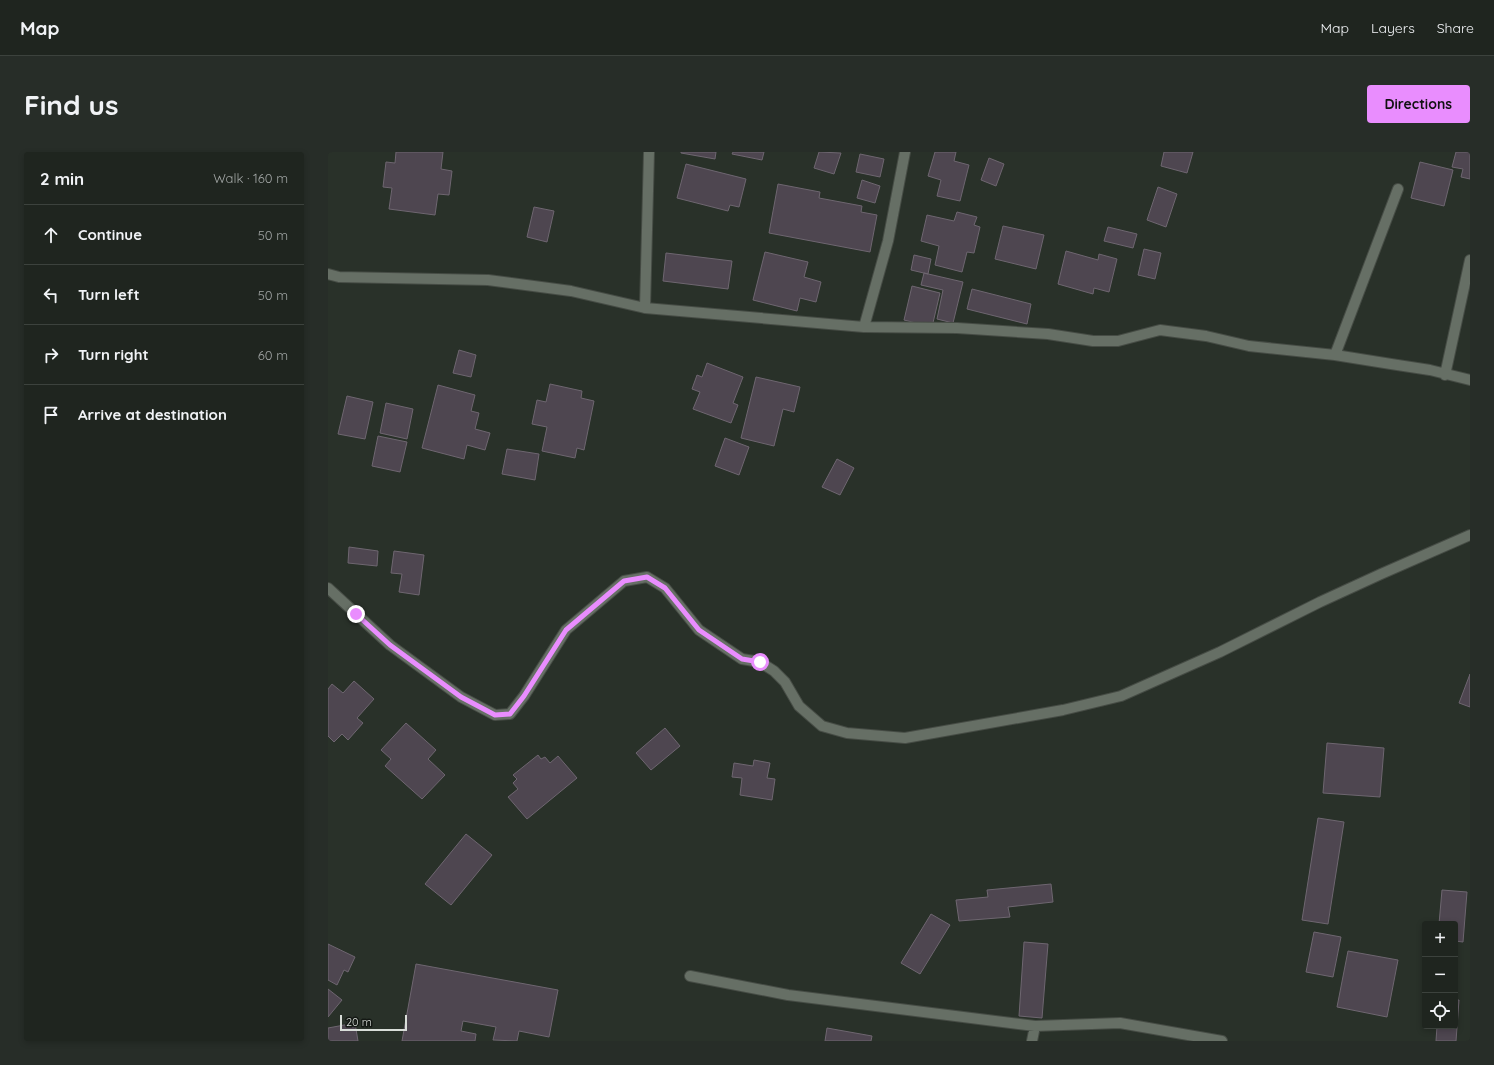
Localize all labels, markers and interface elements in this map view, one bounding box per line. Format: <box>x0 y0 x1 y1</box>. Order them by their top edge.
text: Map <box>20 16 59 40</box>
text: Map <box>1320 19 1349 37</box>
text: Layers <box>1371 19 1415 37</box>
text: Share <box>1437 19 1474 37</box>
button: Directions <box>1367 85 1470 123</box>
text: Find us <box>24 87 118 122</box>
text: 2 min <box>40 168 84 189</box>
text: Walk · 160 m <box>213 170 288 186</box>
icon: ahead <box>40 224 62 246</box>
text: Continue <box>78 225 142 244</box>
text: 50 m <box>258 227 288 243</box>
icon: left <box>40 284 62 306</box>
text: Turn left <box>78 285 140 304</box>
text: 50 m <box>258 287 288 303</box>
icon: right <box>40 344 62 366</box>
text: Turn right <box>78 345 149 364</box>
text: 60 m <box>258 347 288 363</box>
icon: arrive <box>40 404 62 426</box>
text: Arrive at destination <box>78 405 227 424</box>
route end <box>347 605 365 623</box>
route start <box>751 653 769 671</box>
map controls <box>1422 921 1458 1029</box>
button: + <box>1422 921 1458 957</box>
button: − <box>1422 957 1458 993</box>
button: locate <box>1422 993 1458 1029</box>
scale bar <box>340 1013 407 1032</box>
text: 20 m <box>346 1015 372 1029</box>

